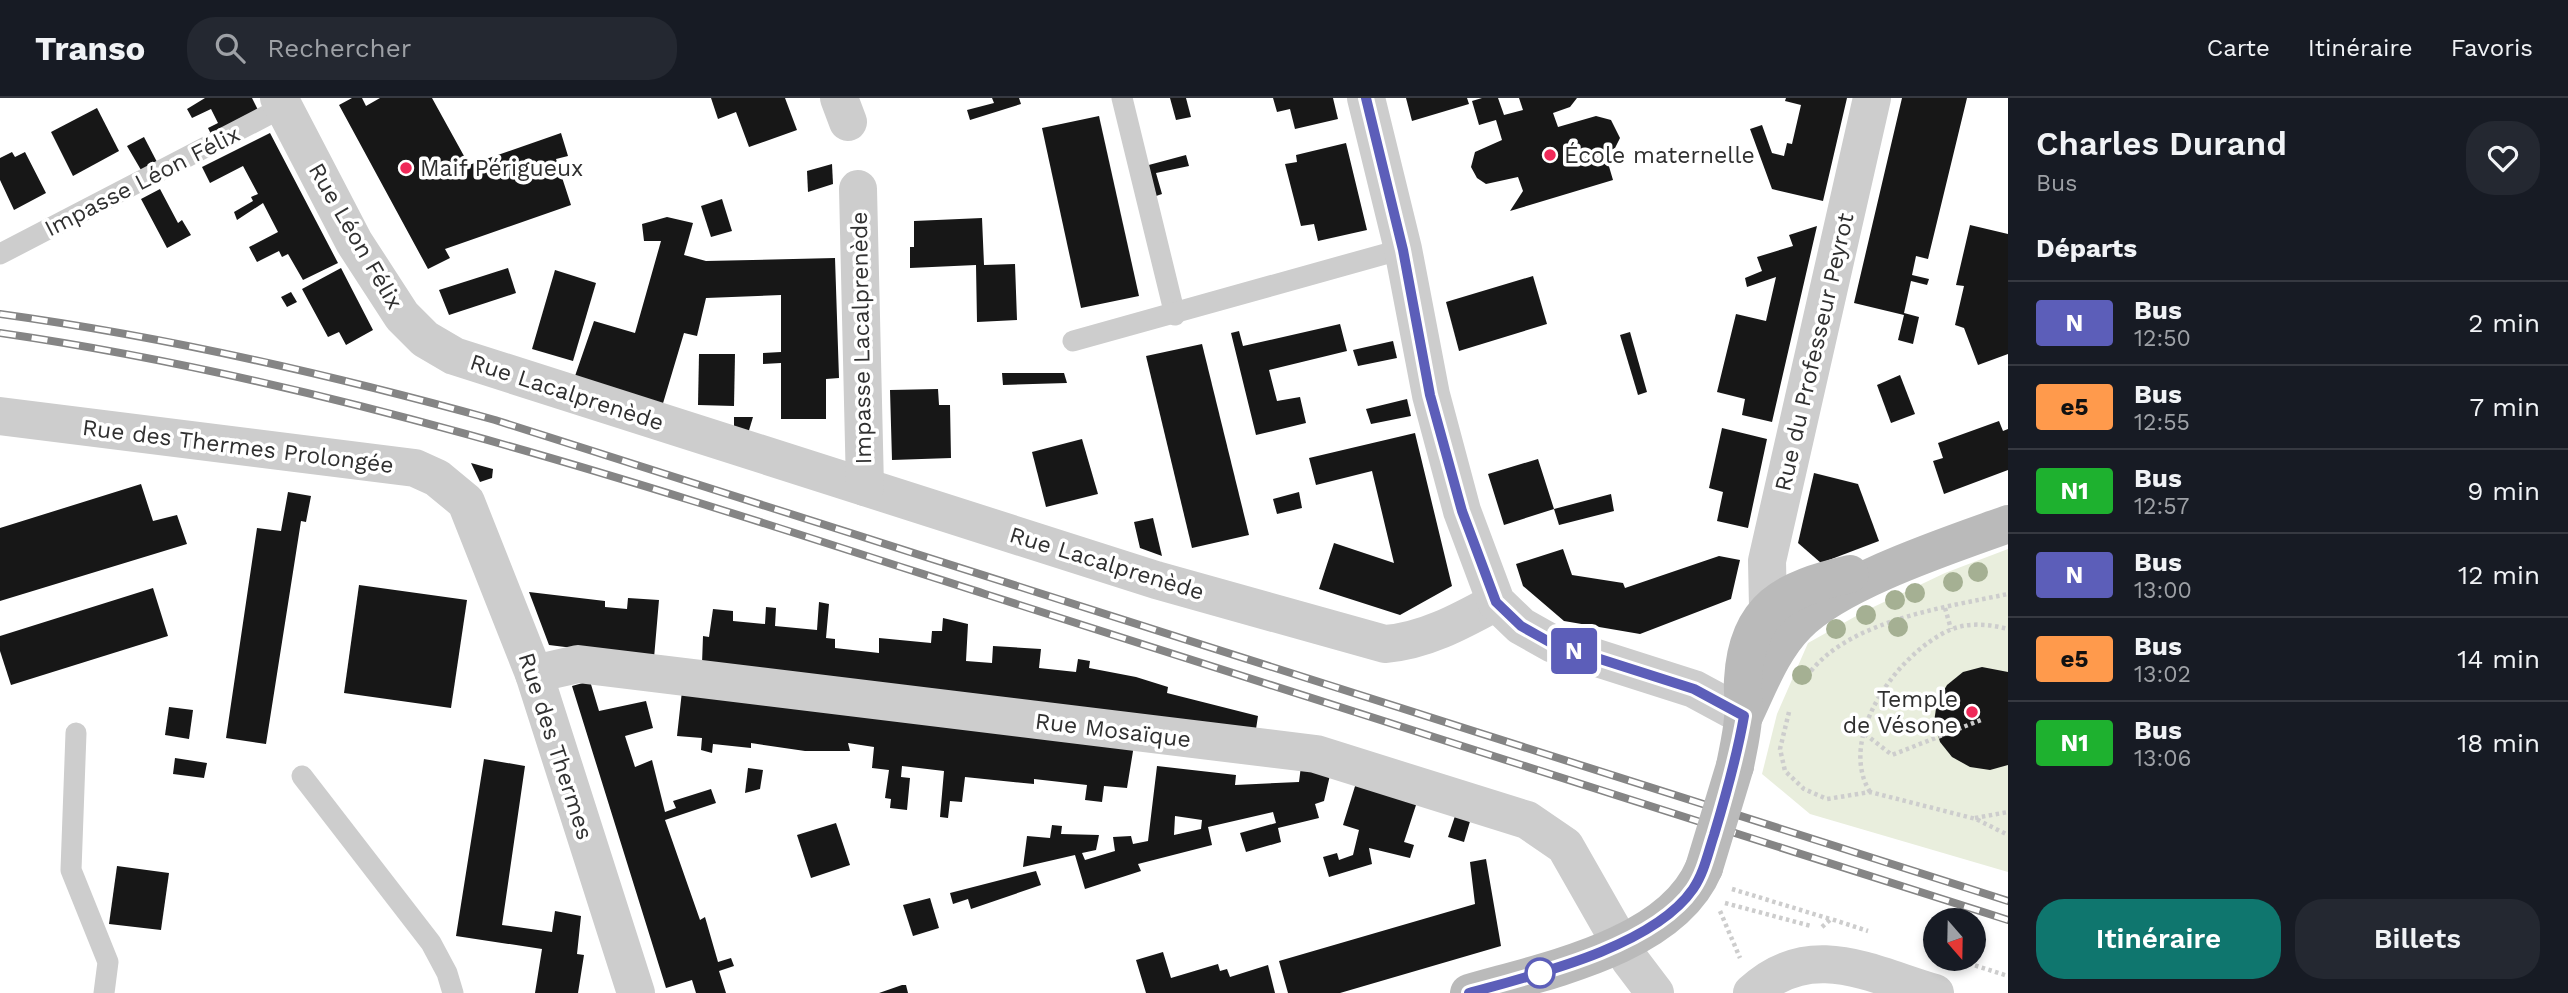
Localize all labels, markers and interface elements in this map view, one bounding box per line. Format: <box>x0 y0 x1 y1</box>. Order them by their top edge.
search box <box>187 17 677 80</box>
text: Transo <box>35 29 145 68</box>
icon: search <box>211 29 249 67</box>
text: Rechercher <box>267 33 411 63</box>
text: Carte <box>2207 34 2270 62</box>
text: Itinéraire <box>2308 34 2413 62</box>
text: Favoris <box>2451 34 2533 62</box>
street label: Impasse Léon Félix <box>40 121 244 242</box>
button: heart <box>2466 121 2540 195</box>
text: Charles Durand <box>2036 124 2287 163</box>
place label: École maternelle <box>1564 142 1755 169</box>
marker: École maternelle <box>1542 147 1558 163</box>
place label: Maif Périgueux <box>420 155 583 182</box>
street label: Rue Léon Félix <box>303 158 408 314</box>
marker: Maif Périgueux <box>398 160 414 176</box>
text: Bus <box>2036 170 2077 197</box>
street label: Rue du Professeur Peyrot <box>1769 210 1860 494</box>
street label: Impasse Lacalprenède <box>846 211 877 465</box>
text: Départs <box>2036 233 2137 263</box>
text: Bus <box>2134 295 2182 325</box>
text: 2 min <box>2468 308 2540 338</box>
text: N <box>2066 309 2083 337</box>
text: 12:50 <box>2134 325 2191 352</box>
street label: Rue Lacalprenède <box>467 348 667 437</box>
text: Bus <box>2134 379 2182 409</box>
text: 7 min <box>2470 392 2540 422</box>
text: e5 <box>2061 393 2088 421</box>
text: 12:55 <box>2134 409 2190 436</box>
street label: Rue des Thermes Prolongée <box>81 414 395 479</box>
text: Bus <box>2134 463 2182 493</box>
text: 9 min <box>2467 476 2540 506</box>
text: N1 <box>2060 477 2089 505</box>
text: 12:57 <box>2134 493 2189 520</box>
street label: Rue Lacalprenède <box>1006 521 1207 606</box>
text: Bus <box>2134 547 2182 577</box>
text: 12 min <box>2458 560 2540 590</box>
text: N <box>2066 561 2083 589</box>
text: 13:00 <box>2134 577 2192 604</box>
line badge: N <box>1551 628 1597 674</box>
text: Bus <box>2134 631 2182 661</box>
text: N <box>1565 637 1583 665</box>
text: 14 min <box>2457 644 2540 674</box>
text: e5 <box>2061 645 2088 673</box>
street label: Rue des Thermes <box>513 649 598 843</box>
text: 13:02 <box>2134 661 2191 688</box>
place label: Temple de Vésone <box>1843 686 1958 739</box>
marker: Temple de Vésone <box>1964 704 1980 720</box>
street label: Rue Mosaïque <box>1034 708 1192 753</box>
text: Bus <box>2134 715 2182 745</box>
text: 18 min <box>2457 728 2540 758</box>
text: N1 <box>2060 729 2089 757</box>
text: 13:06 <box>2134 745 2191 772</box>
button: Itinéraire <box>2036 899 2281 979</box>
button: Billets <box>2295 899 2540 979</box>
north arrow <box>1923 908 1986 971</box>
map controls <box>1923 908 1986 971</box>
unlabelled marker <box>1525 958 1555 988</box>

